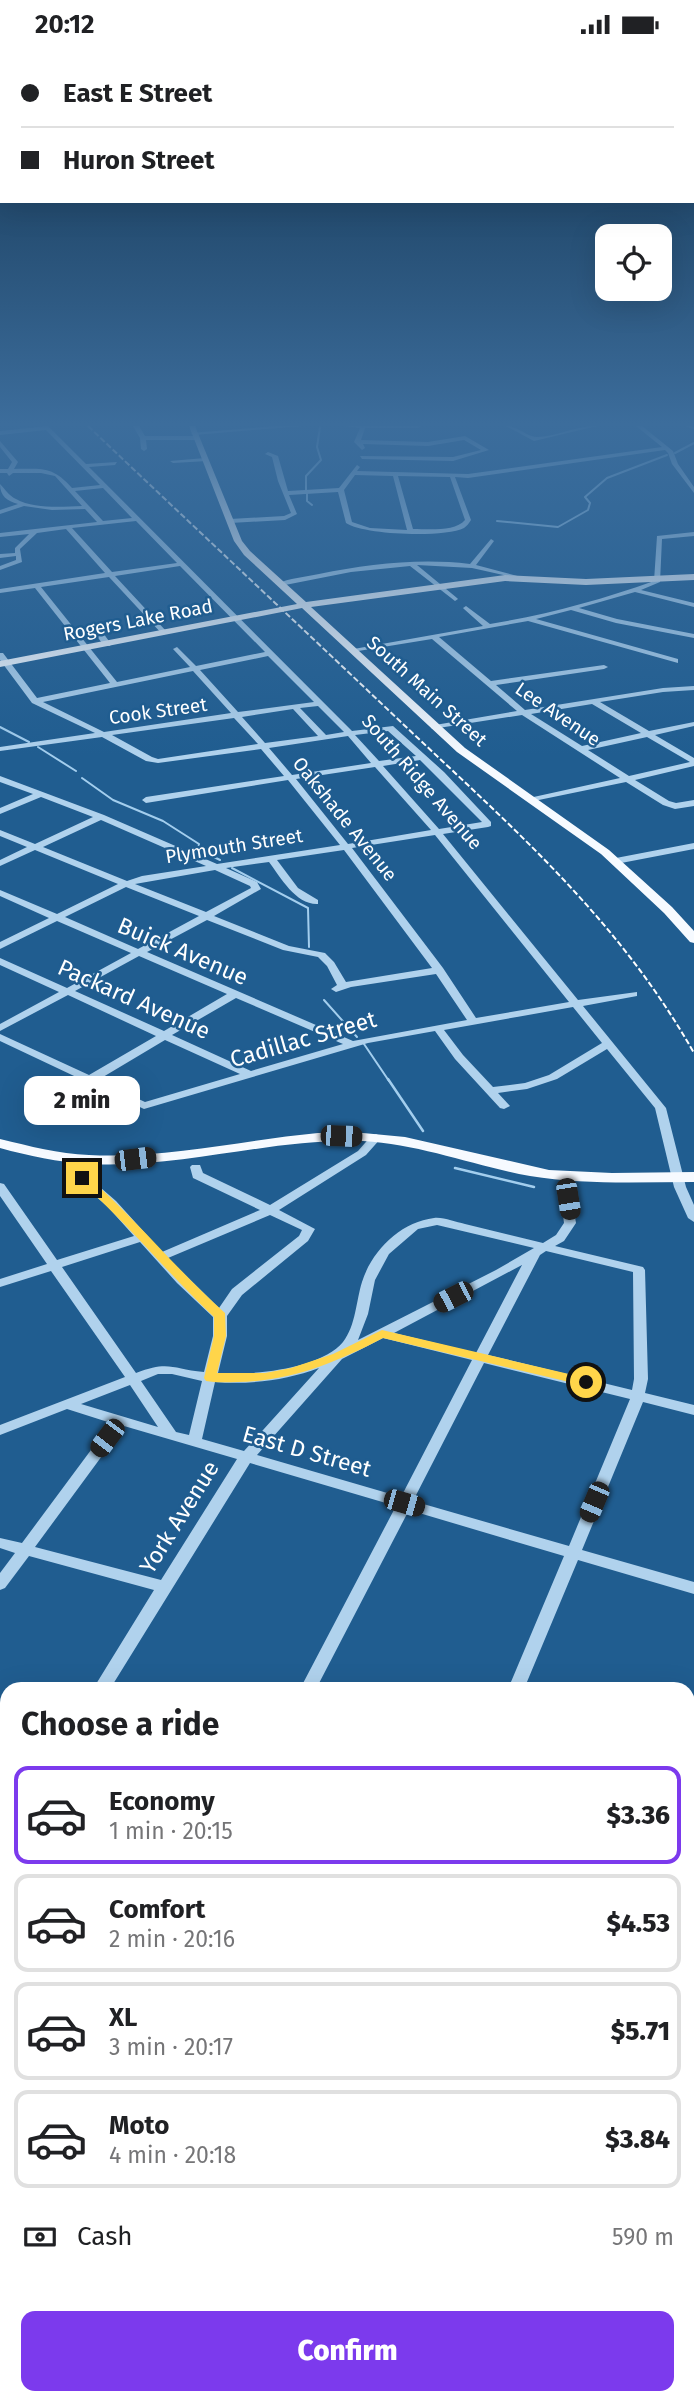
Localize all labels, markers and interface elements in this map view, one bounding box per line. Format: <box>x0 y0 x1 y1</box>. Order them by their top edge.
text: 20:12 <box>35 9 95 40</box>
text: East E Street <box>63 78 212 109</box>
text: Huron Street <box>63 145 214 176</box>
map controls <box>595 224 672 301</box>
button: locate <box>595 224 672 301</box>
street label: Rogers Lake Road <box>61 594 215 646</box>
street label: South Main Street <box>362 631 492 751</box>
street label: Lee Avenue <box>511 677 605 751</box>
street label: Cook Street <box>107 693 209 729</box>
street label: South Ridge Avenue <box>357 710 487 854</box>
street label: Oakshade Avenue <box>288 752 402 886</box>
street label: Plymouth Street <box>164 824 304 868</box>
street label: Buick Avenue <box>114 911 252 991</box>
street label: Packard Avenue <box>53 953 215 1045</box>
street label: Cadillac Street <box>227 1005 380 1073</box>
callout: 2 min <box>24 1077 140 1125</box>
text: 2 min <box>54 1086 110 1114</box>
car <box>320 1125 363 1147</box>
car <box>113 1146 158 1172</box>
route end <box>66 1162 98 1194</box>
car <box>555 1177 582 1221</box>
car <box>430 1278 477 1316</box>
route start <box>570 1366 602 1398</box>
car <box>86 1415 129 1461</box>
street label: East D Street <box>239 1419 375 1483</box>
street label: York Avenue <box>133 1455 225 1579</box>
car <box>577 1479 612 1525</box>
car <box>381 1487 428 1519</box>
text: Choose a ride <box>21 1705 219 1743</box>
icon: car <box>25 1784 88 1847</box>
text: Economy <box>109 1786 215 1817</box>
text: $3.36 <box>607 1800 670 1831</box>
text: 1 min · 20:15 <box>109 1817 233 1845</box>
icon: car <box>25 1892 88 1955</box>
text: Comfort <box>109 1894 205 1925</box>
text: $4.53 <box>606 1908 670 1939</box>
text: 2 min · 20:16 <box>109 1925 235 1953</box>
icon: car <box>25 2000 88 2063</box>
text: XL <box>109 2002 137 2033</box>
text: $5.71 <box>611 2016 670 2047</box>
text: 3 min · 20:17 <box>109 2033 233 2061</box>
icon: car <box>25 2108 88 2171</box>
text: Moto <box>109 2110 169 2141</box>
text: $3.84 <box>605 2124 670 2155</box>
text: 4 min · 20:18 <box>109 2141 236 2169</box>
icon: cash <box>21 2218 59 2256</box>
text: Cash <box>77 2221 133 2252</box>
text: 590 m <box>612 2223 674 2251</box>
button: Confirm <box>21 2311 674 2391</box>

